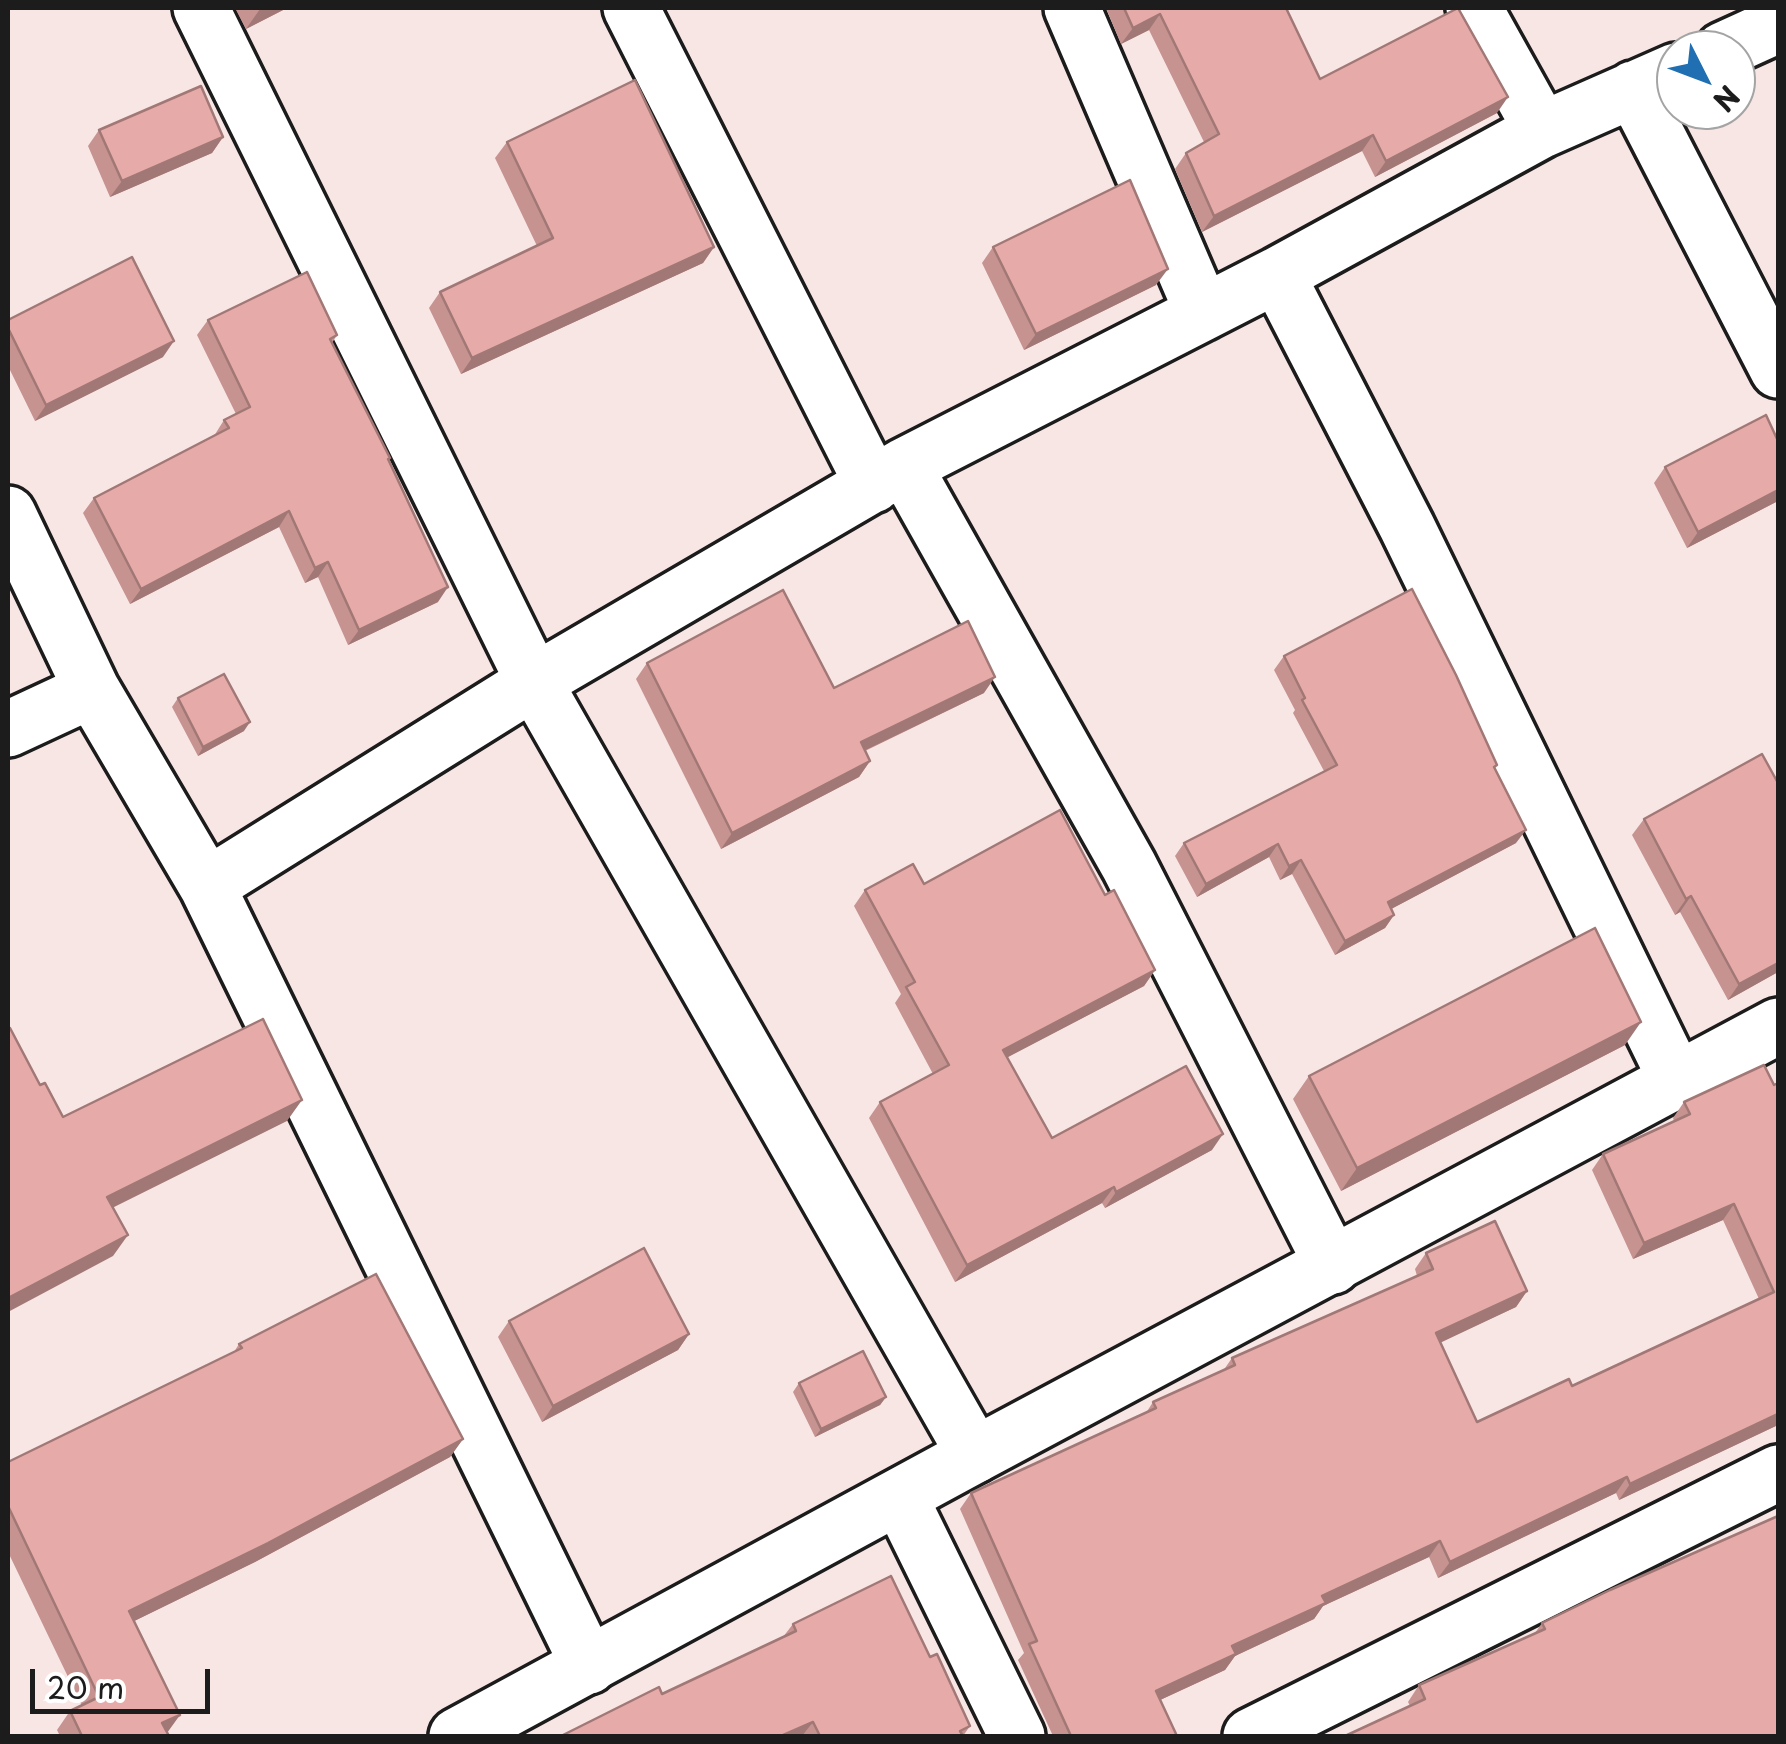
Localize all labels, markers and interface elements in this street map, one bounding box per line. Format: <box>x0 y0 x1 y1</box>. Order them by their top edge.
north arrow <box>1656 30 1756 130</box>
text: N <box>1704 76 1751 122</box>
scale bar <box>35 1649 215 1711</box>
text: 20 m <box>47 1664 124 1709</box>

